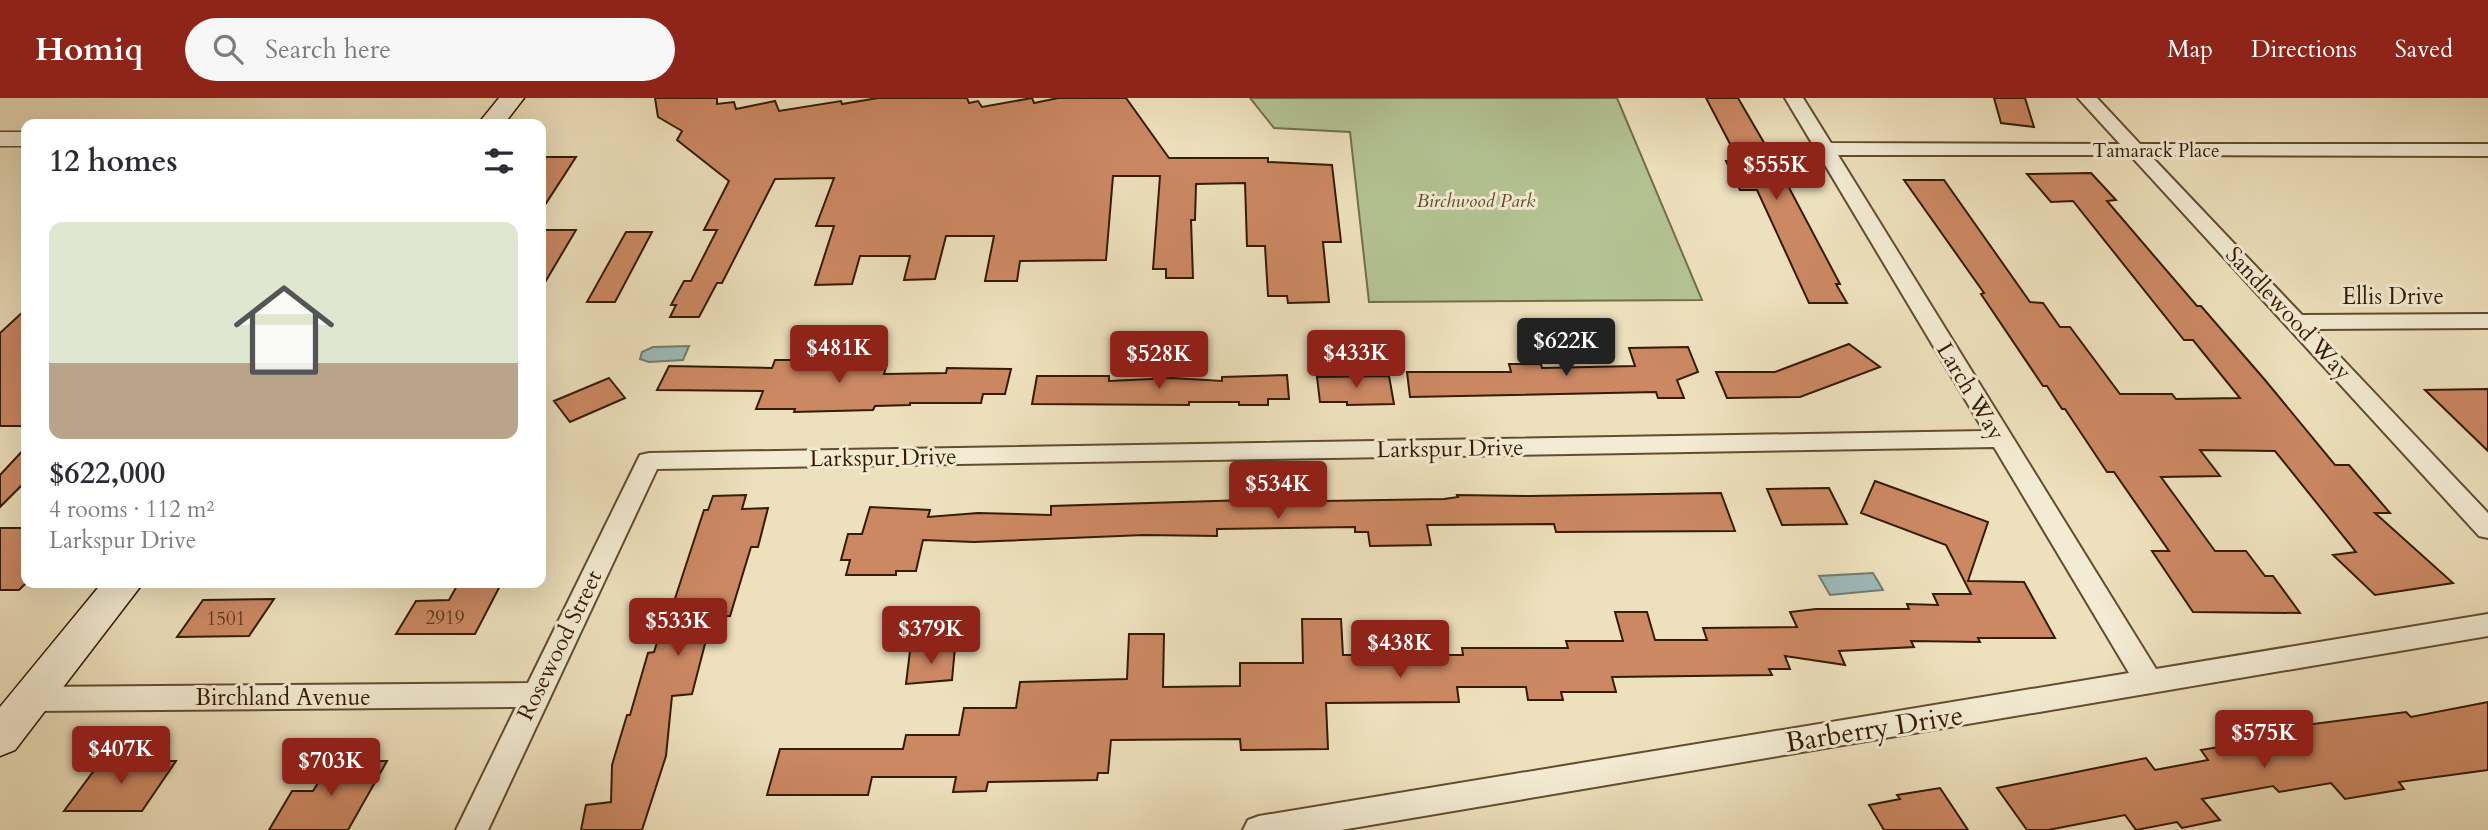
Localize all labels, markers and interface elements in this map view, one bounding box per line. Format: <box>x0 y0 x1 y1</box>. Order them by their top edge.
search box <box>185 18 675 81</box>
text: Homiq <box>35 27 143 72</box>
icon: search <box>209 30 247 68</box>
text: Search here <box>265 32 391 67</box>
text: Map <box>2167 33 2213 66</box>
text: Directions <box>2251 33 2357 66</box>
text: Saved <box>2395 33 2453 66</box>
street label: Tamarack Place <box>2092 138 2220 164</box>
text: 12 homes <box>49 141 178 182</box>
icon: filters <box>480 142 518 180</box>
pin: $555K <box>1727 142 1825 202</box>
text: $555K <box>1743 149 1809 180</box>
park label: Birchwood Park <box>1417 188 1536 214</box>
street label: Sandlewood Way <box>2219 240 2359 387</box>
icon: home <box>221 267 347 393</box>
street label: Ellis Drive <box>2342 281 2444 312</box>
pin: $622K <box>1517 318 1615 378</box>
text: $622K <box>1533 325 1599 356</box>
pin: $481K <box>790 326 888 385</box>
pin: $433K <box>1307 330 1405 390</box>
pin: $528K <box>1110 331 1208 391</box>
text: $481K <box>806 332 872 363</box>
text: $433K <box>1323 337 1389 368</box>
street label: Larch Way <box>1929 337 2012 446</box>
text: $528K <box>1126 338 1192 369</box>
street label: Larkspur Drive <box>1376 432 1524 465</box>
street label: Larkspur Drive <box>809 441 957 474</box>
text: $622,000 <box>49 453 165 494</box>
pin: $534K <box>1229 462 1327 521</box>
text: $534K <box>1245 468 1311 499</box>
text: 4 rooms · 112 m² <box>49 494 214 525</box>
text: Larkspur Drive <box>49 525 196 556</box>
street label: Rosewood Street <box>510 565 609 726</box>
pin: $533K <box>629 598 727 658</box>
house number: 2919 <box>426 605 465 631</box>
text: $533K <box>645 605 711 636</box>
house number: 1501 <box>207 606 245 632</box>
pin: $379K <box>882 606 980 666</box>
text: $379K <box>898 613 964 644</box>
pin: $438K <box>1351 620 1449 680</box>
text: $438K <box>1367 627 1433 658</box>
street label: Birchland Avenue <box>195 682 371 713</box>
street label: Barberry Drive <box>1783 696 1966 762</box>
pin: $575K <box>2215 710 2313 770</box>
text: $575K <box>2231 717 2297 748</box>
pin: $407K <box>72 726 170 786</box>
text: $407K <box>88 733 154 764</box>
pin: $703K <box>282 738 380 798</box>
text: $703K <box>298 745 364 776</box>

